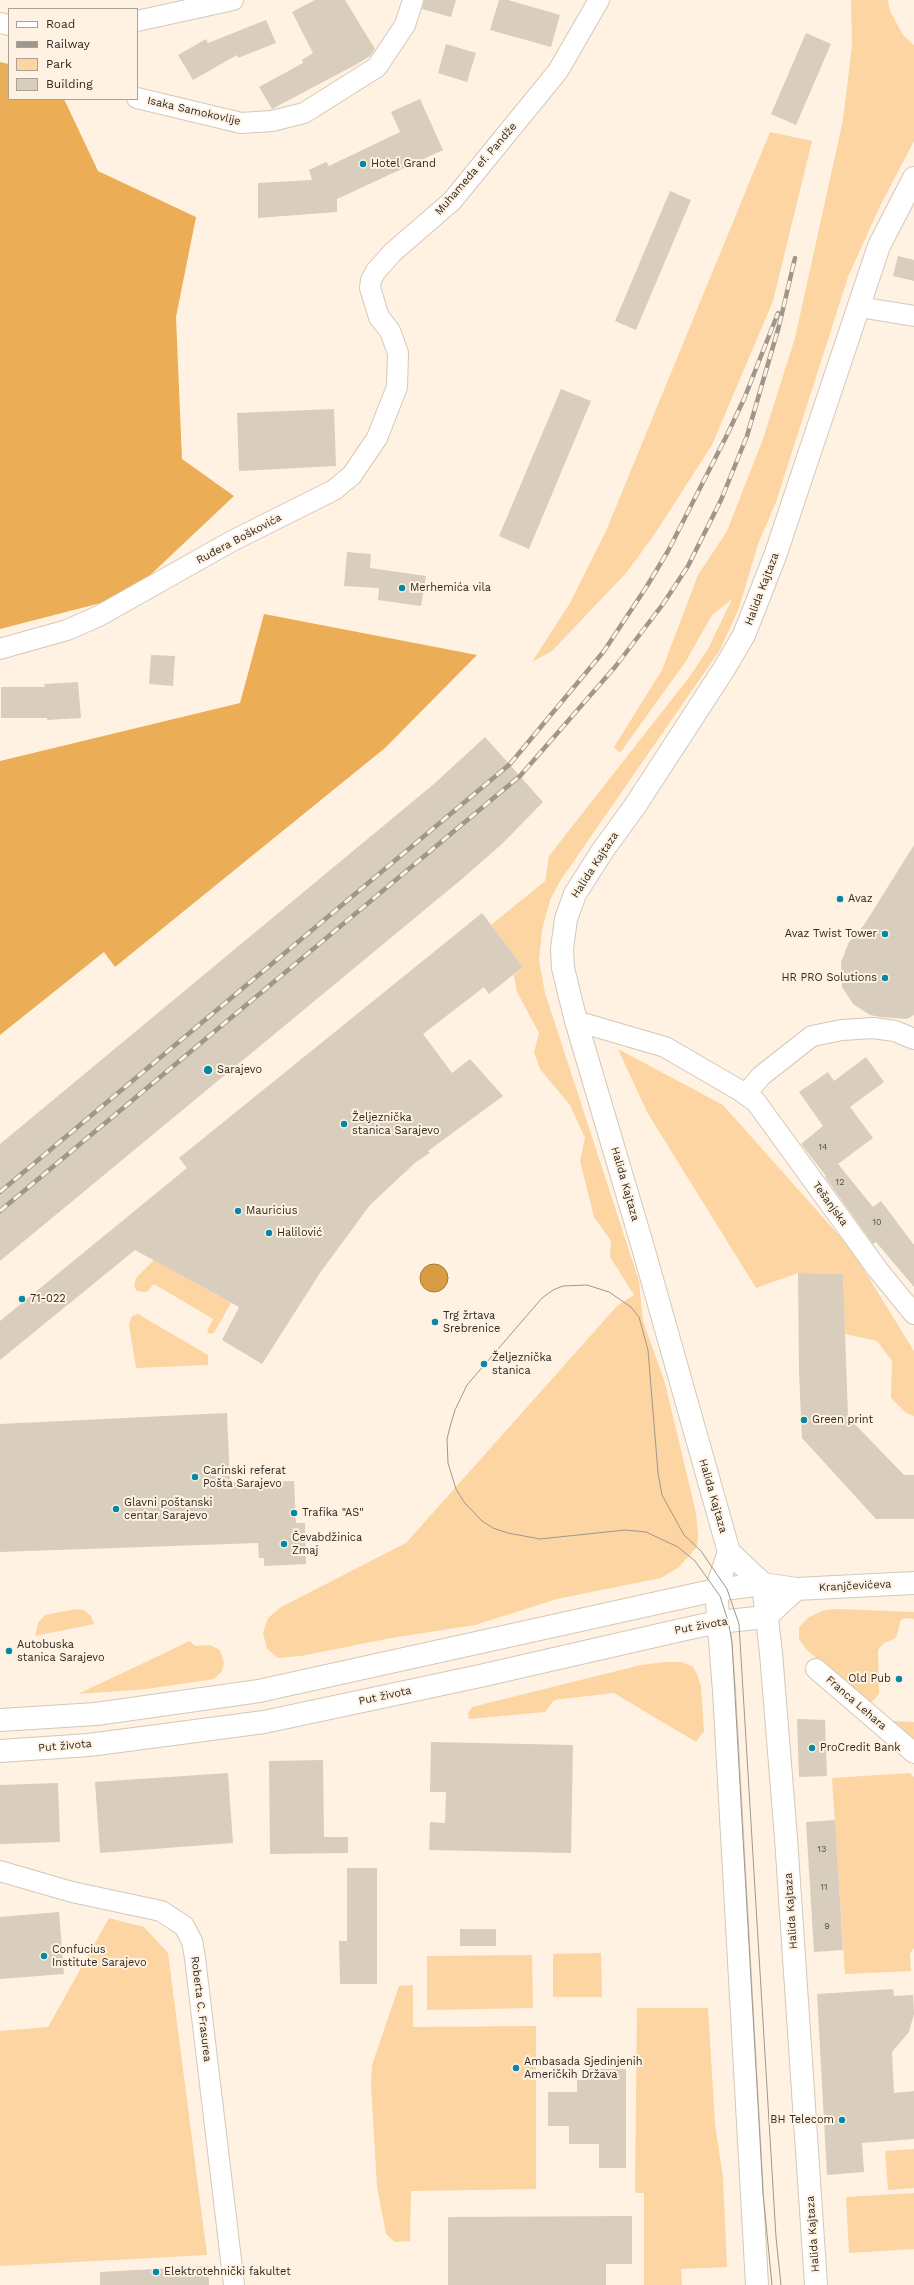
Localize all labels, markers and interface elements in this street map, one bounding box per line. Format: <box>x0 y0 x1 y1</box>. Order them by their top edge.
legend <box>8 8 138 100</box>
text: Road <box>46 17 75 31</box>
text: Railway <box>46 37 90 51</box>
text: Park <box>46 57 72 71</box>
text: Building <box>46 77 93 91</box>
street label: Isaka Samokovlije <box>146 94 242 128</box>
street label: Muhameda ef. Pandže <box>432 120 520 218</box>
place label: Hotel Grand <box>371 157 436 171</box>
marker: Hotel Grand <box>358 159 368 169</box>
street label: Ruđera Boškovića <box>194 511 284 567</box>
street label: Halida Kajtaza <box>742 551 782 627</box>
place label: Merhemića vila <box>410 581 491 595</box>
marker: Merhemića vila <box>397 583 407 593</box>
street label: Halida Kajtaza <box>569 829 621 901</box>
place label: Avaz <box>848 892 873 906</box>
marker: Avaz <box>835 894 845 904</box>
place label: Avaz Twist Tower <box>785 927 877 941</box>
marker: Avaz Twist Tower <box>880 929 890 939</box>
place label: HR PRO Solutions <box>781 971 877 985</box>
marker: HR PRO Solutions <box>880 973 890 983</box>
place label: Sarajevo <box>217 1063 262 1077</box>
marker: Sarajevo <box>202 1064 214 1076</box>
place label: Željeznička stanica Sarajevo <box>352 1111 440 1137</box>
marker: Željeznička stanica Sarajevo <box>339 1119 349 1129</box>
house number: 14 <box>818 1142 828 1152</box>
street label: Halida Kajtaza <box>608 1145 642 1223</box>
house number: 12 <box>836 1177 844 1187</box>
street label: Tešanjska <box>809 1179 851 1229</box>
place label: Mauricius <box>246 1204 297 1218</box>
marker: Mauricius <box>233 1206 243 1216</box>
house number: 10 <box>872 1217 882 1227</box>
place label: Halilović <box>277 1226 322 1240</box>
marker: Halilović <box>264 1228 274 1238</box>
place label: 71-022 <box>30 1292 66 1306</box>
marker: 71-022 <box>17 1294 27 1304</box>
place label: Trg žrtava Srebrenice <box>443 1309 500 1335</box>
marker: Trg žrtava Srebrenice <box>430 1317 440 1327</box>
place label: Željeznička stanica <box>492 1351 552 1377</box>
marker: Željeznička stanica <box>479 1359 489 1369</box>
place label: Green print <box>812 1413 873 1427</box>
marker: Green print <box>799 1415 809 1425</box>
street label: Halida Kajtaza <box>696 1457 730 1535</box>
place label: Carinski referat Pošta Sarajevo <box>203 1464 286 1490</box>
marker: Carinski referat Pošta Sarajevo <box>190 1472 200 1482</box>
place label: Glavni poštanski centar Sarajevo <box>124 1496 212 1522</box>
marker: Glavni poštanski centar Sarajevo <box>111 1504 121 1514</box>
place label: Trafika "AS" <box>302 1506 364 1520</box>
marker: Trafika "AS" <box>289 1508 299 1518</box>
place label: Čevabdžinica Zmaj <box>292 1531 362 1557</box>
marker: Čevabdžinica Zmaj <box>279 1539 289 1549</box>
street label: Kranjčevićeva <box>818 1578 892 1594</box>
street label: Put života <box>673 1615 729 1637</box>
place label: Autobuska stanica Sarajevo <box>17 1638 105 1664</box>
marker: Autobuska stanica Sarajevo <box>4 1646 14 1656</box>
place label: Old Pub <box>848 1672 891 1686</box>
street label: Franca Lehara <box>823 1673 889 1733</box>
marker: Old Pub <box>894 1674 904 1684</box>
street label: Put života <box>357 1684 413 1708</box>
street label: Put života <box>38 1737 92 1755</box>
place label: ProCredit Bank <box>820 1741 900 1755</box>
marker: ProCredit Bank <box>807 1743 817 1753</box>
house number: 13 <box>818 1844 826 1854</box>
street label: Halida Kajtaza <box>782 1872 800 1950</box>
house number: 11 <box>820 1882 828 1892</box>
house number: 9 <box>824 1921 830 1931</box>
place label: Confucius Institute Sarajevo <box>52 1943 147 1969</box>
marker: Confucius Institute Sarajevo <box>39 1951 49 1961</box>
street label: Roberta C. Frasurea <box>188 1956 214 2062</box>
place label: Ambasada Sjedinjenih Američkih Država <box>524 2055 642 2081</box>
marker: Ambasada Sjedinjenih Američkih Država <box>511 2063 521 2073</box>
place label: BH Telecom <box>770 2113 834 2127</box>
marker: BH Telecom <box>837 2115 847 2125</box>
street label: Halida Kajtaza <box>804 2195 822 2273</box>
place label: Elektrotehnički fakultet <box>164 2265 291 2279</box>
marker: Elektrotehnički fakultet <box>151 2267 161 2277</box>

